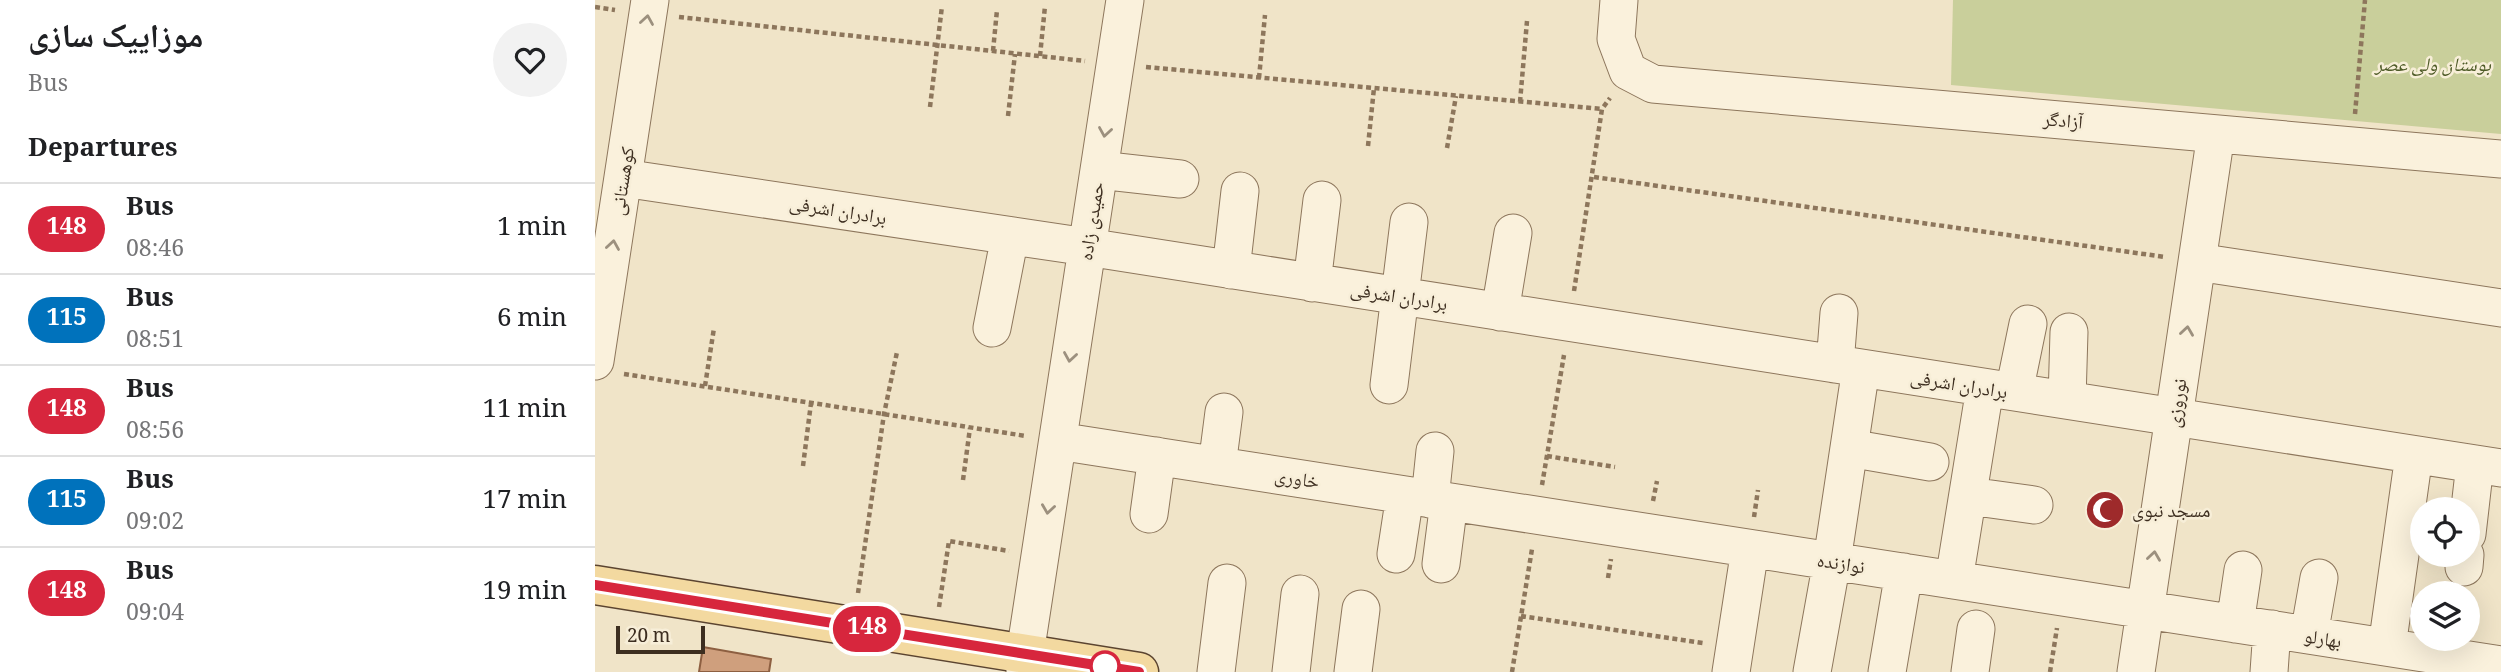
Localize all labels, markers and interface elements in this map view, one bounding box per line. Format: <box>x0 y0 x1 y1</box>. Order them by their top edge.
text: موزاییک سازی <box>28 12 203 68</box>
one-way arrow <box>639 14 654 26</box>
button: heart <box>493 23 567 97</box>
park label: بوستان ولی عصر <box>2373 51 2492 83</box>
text: Bus <box>28 66 68 106</box>
street label: آزادگر <box>2041 105 2085 141</box>
one-way arrow <box>1098 126 1113 138</box>
text: Departures <box>28 128 178 172</box>
street label: کوهستانی <box>604 145 646 218</box>
street label: حمیدی زاده <box>1072 180 1116 263</box>
text: Bus <box>126 187 174 231</box>
street label: برادران اشرفی <box>787 189 889 236</box>
text: 1 min <box>497 207 567 251</box>
text: 148 <box>46 208 87 249</box>
text: 08:46 <box>126 231 184 271</box>
one-way arrow <box>605 239 620 251</box>
street label: برادران اشرفی <box>1348 275 1450 322</box>
text: Bus <box>126 278 174 322</box>
text: 6 min <box>497 298 567 342</box>
text: 115 <box>46 299 87 340</box>
text: 08:51 <box>126 322 184 362</box>
one-way arrow <box>2179 325 2194 337</box>
one-way arrow <box>1063 351 1078 363</box>
street label: برادران اشرفی <box>1908 363 2010 410</box>
text: Bus <box>126 369 174 413</box>
street label: نوروزی <box>2160 377 2198 430</box>
text: 11 min <box>483 389 567 433</box>
text: 148 <box>46 390 87 431</box>
text: 08:56 <box>126 413 184 453</box>
text: Bus <box>126 460 174 504</box>
street label: خاوری <box>1272 462 1321 500</box>
text: 17 min <box>483 480 567 524</box>
text: 115 <box>46 481 87 522</box>
mosque icon: مسجد نبوی <box>2084 489 2126 531</box>
place label: مسجد نبوی <box>2132 497 2211 529</box>
map controls <box>2410 497 2480 651</box>
button: locate <box>2410 497 2480 567</box>
one-way arrow <box>1040 503 1055 514</box>
text: 09:02 <box>126 504 184 544</box>
street label: نوازنده <box>1814 546 1867 586</box>
one-way arrow <box>2146 550 2161 562</box>
text: Bus <box>126 551 174 595</box>
text: 19 min <box>483 571 567 615</box>
text: 148 <box>46 572 87 613</box>
button: layers <box>2410 581 2480 651</box>
text: 09:04 <box>126 595 184 635</box>
line badge: 148 <box>827 606 907 652</box>
text: 148 <box>847 608 887 649</box>
text: 20 m <box>627 622 670 654</box>
street label: بهارلو <box>2301 622 2344 660</box>
scale bar <box>616 623 705 655</box>
unlabelled marker <box>1090 651 1120 672</box>

